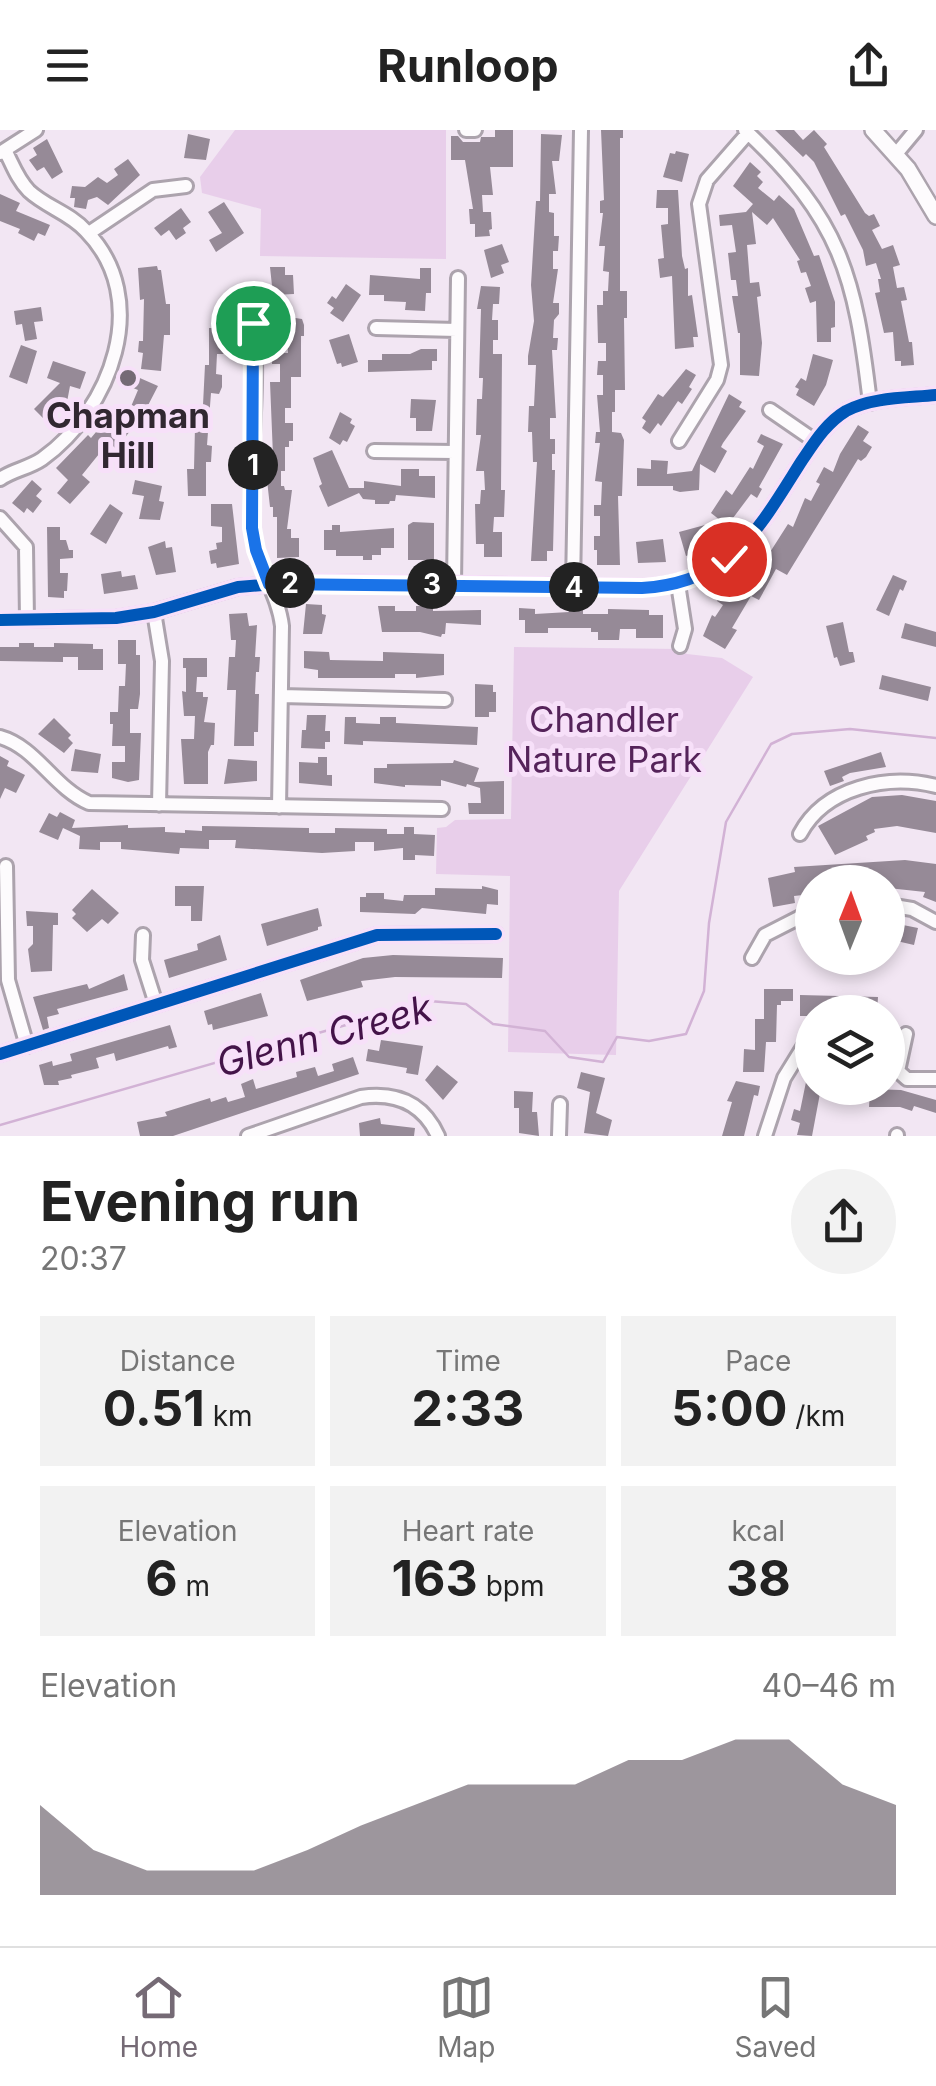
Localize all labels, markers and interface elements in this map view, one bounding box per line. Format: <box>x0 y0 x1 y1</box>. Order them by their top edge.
icon: menu <box>40 38 95 93</box>
text: Runloop <box>377 38 559 93</box>
icon: share <box>841 38 896 93</box>
pin <box>211 281 296 366</box>
icon: arrive <box>226 296 281 351</box>
marker: Chapman Hill <box>117 367 139 389</box>
place label: Chapman Hill <box>46 394 210 476</box>
pin: 1 <box>228 440 278 490</box>
text: 1 <box>247 448 259 482</box>
pin <box>687 517 772 602</box>
icon: check <box>702 532 757 587</box>
pin: 2 <box>265 558 315 608</box>
pin: 3 <box>407 559 457 609</box>
pin: 4 <box>549 562 599 612</box>
text: 2 <box>281 566 299 600</box>
text: 3 <box>423 567 441 601</box>
text: 4 <box>565 570 583 604</box>
park label: Chandler Nature Park <box>506 698 702 780</box>
north arrow <box>795 865 905 975</box>
map controls <box>795 865 905 1105</box>
water label: Glenn Creek <box>211 984 438 1086</box>
button: layers <box>795 995 905 1105</box>
text: Evening run <box>40 1168 360 1234</box>
button: share <box>791 1169 896 1274</box>
text: 20:37 <box>40 1239 127 1278</box>
text: Distance <box>120 1344 235 1378</box>
text: Time <box>435 1344 501 1378</box>
text: Pace <box>725 1344 791 1378</box>
text: 0.51 <box>103 1378 205 1438</box>
text: 2:33 <box>412 1378 524 1438</box>
text: 5:00 <box>671 1378 787 1438</box>
text: km <box>205 1399 253 1433</box>
text: /km <box>787 1399 845 1433</box>
text: Elevation <box>118 1514 238 1548</box>
text: Heart rate <box>402 1514 534 1548</box>
text: kcal <box>732 1514 785 1548</box>
text: 6 <box>145 1548 178 1608</box>
text: 163 <box>391 1548 478 1608</box>
text: 38 <box>726 1548 791 1608</box>
text: m <box>178 1569 210 1603</box>
text: bpm <box>478 1569 545 1603</box>
text: Elevation <box>40 1666 177 1705</box>
text: 40–46 m <box>762 1666 896 1705</box>
tab: Home <box>120 1970 198 2064</box>
tab: Map <box>437 1970 495 2064</box>
tab: Saved <box>734 1970 816 2064</box>

